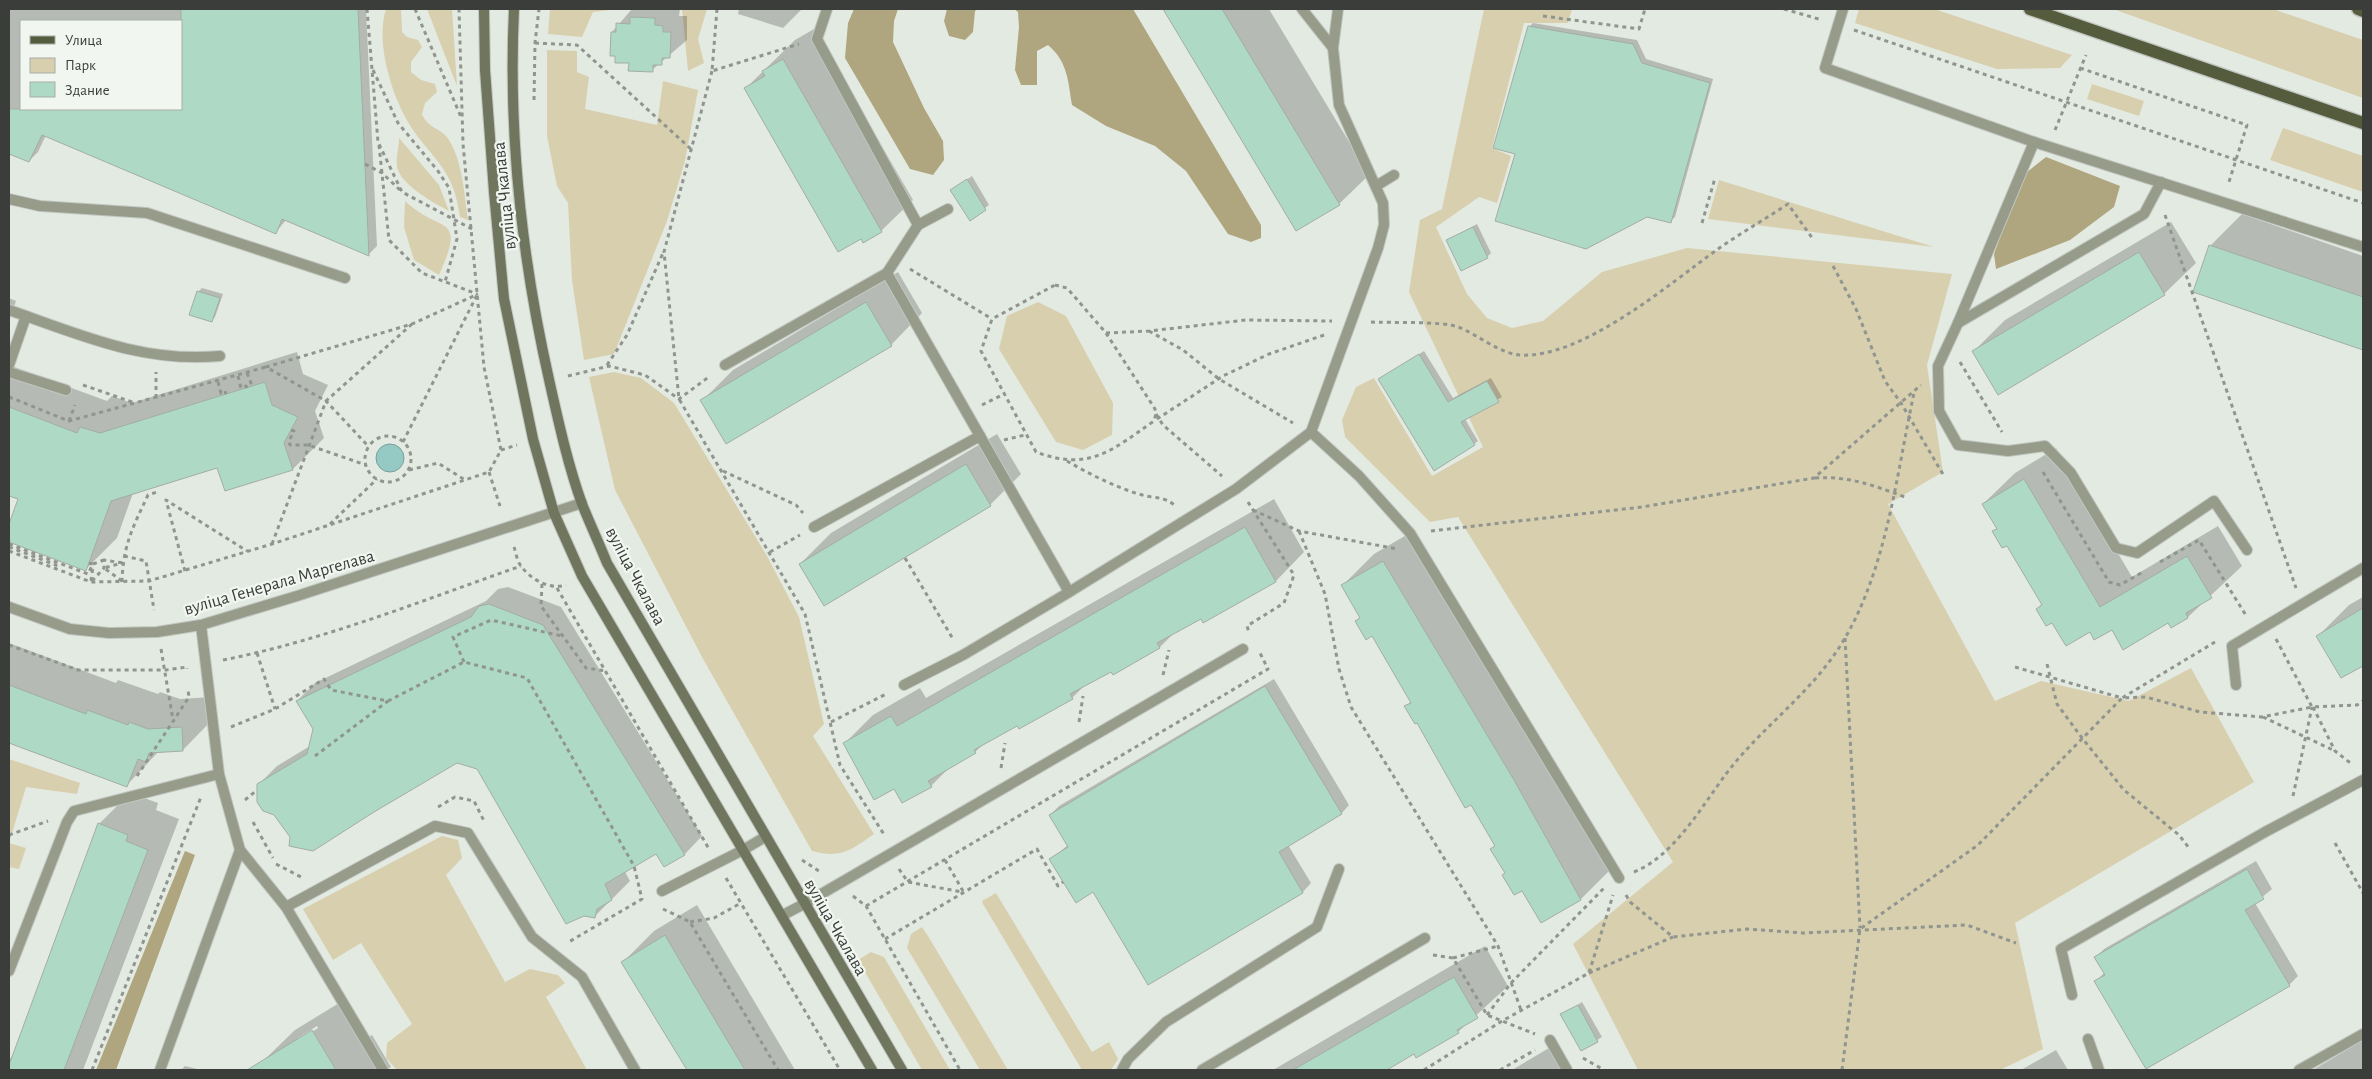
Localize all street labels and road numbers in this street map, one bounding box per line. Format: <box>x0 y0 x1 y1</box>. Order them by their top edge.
street label: вуліца Чкалава <box>490 141 520 251</box>
street label: вуліца Чкалава <box>602 524 669 629</box>
street label: вуліца Генерала Маргелава <box>182 547 376 619</box>
street label: вуліца Чкалава <box>800 876 870 979</box>

